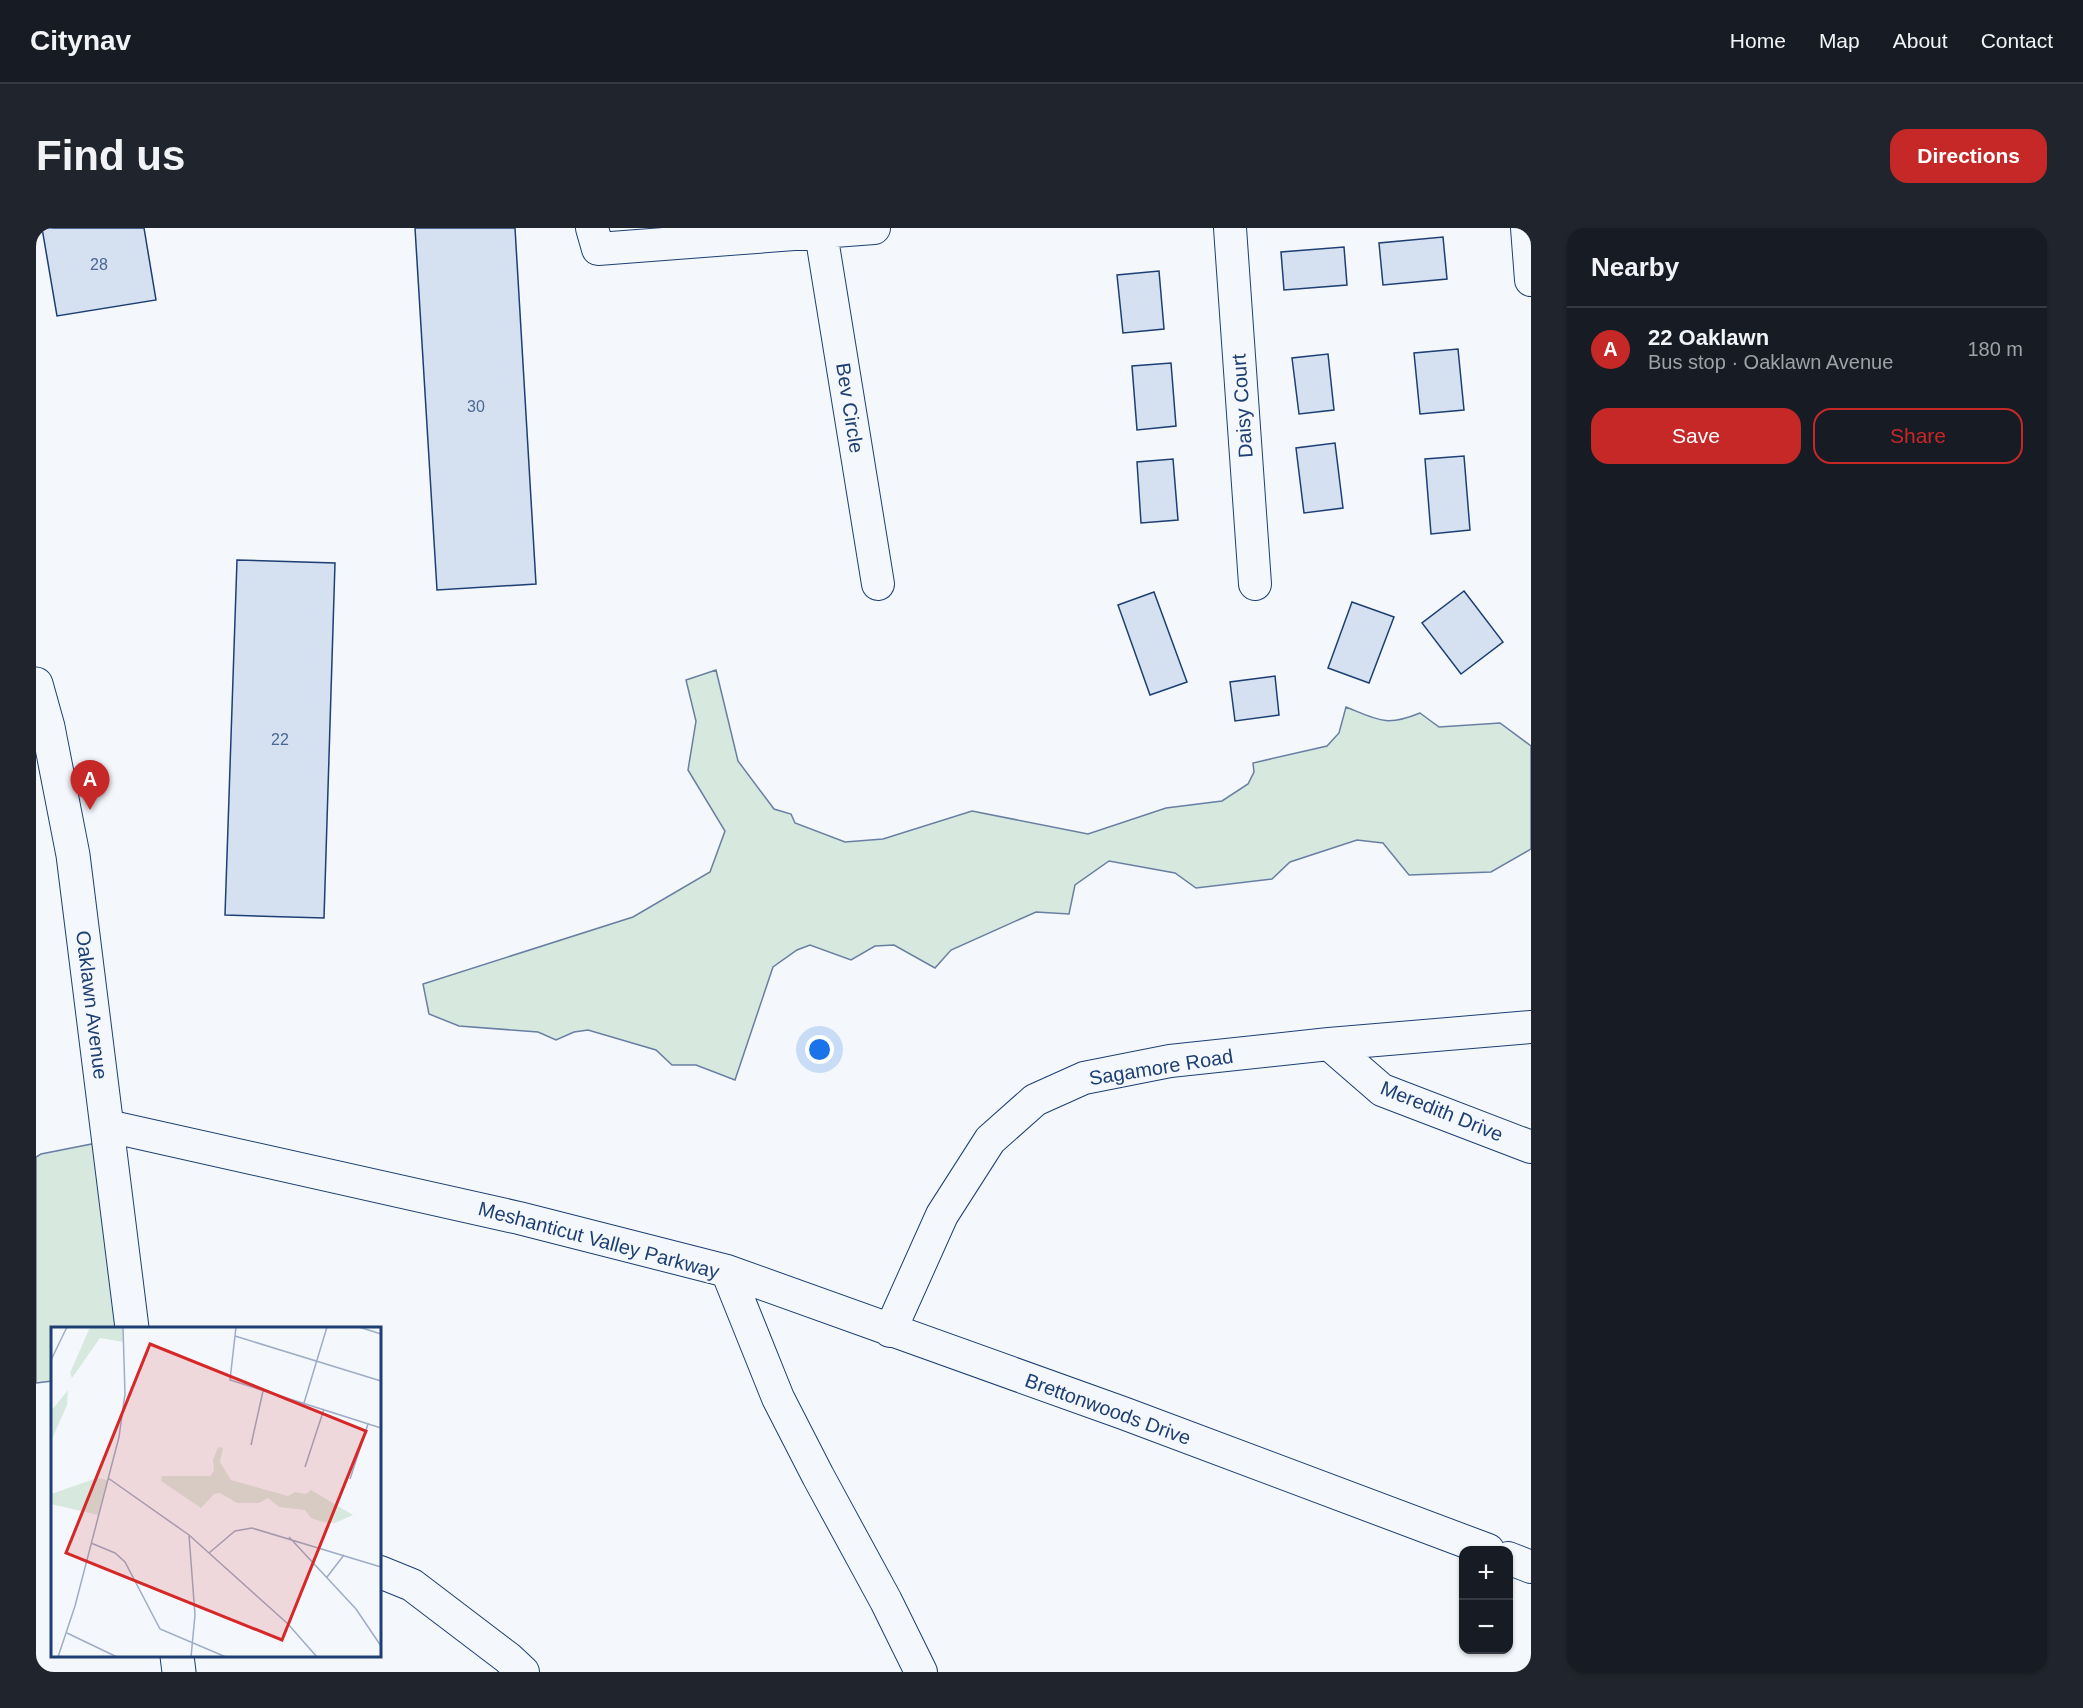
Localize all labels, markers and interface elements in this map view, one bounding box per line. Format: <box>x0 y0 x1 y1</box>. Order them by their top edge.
text: Citynav <box>30 25 131 56</box>
text: Home <box>1730 29 1786 52</box>
text: Map <box>1819 29 1860 52</box>
text: About <box>1893 29 1948 52</box>
text: Contact <box>1981 29 2053 52</box>
button: Directions <box>1890 129 2047 183</box>
text: Find us <box>36 132 185 179</box>
text: Nearby <box>1591 252 1679 282</box>
house number: 28 <box>90 256 108 273</box>
text: 22 Oaklawn <box>1648 325 1769 350</box>
text: A <box>1603 338 1618 360</box>
text: 180 m <box>1967 338 2023 360</box>
text: Bus stop · Oaklawn Avenue <box>1648 351 1893 373</box>
street label: Daisy Court <box>1227 353 1257 459</box>
street label: Bev Circle <box>832 361 868 455</box>
house number: 30 <box>467 398 485 415</box>
button: Save <box>1591 408 1801 464</box>
button: Share <box>1813 408 2023 464</box>
house number: 22 <box>271 731 289 748</box>
pin: A <box>70 760 110 810</box>
street label: Oaklawn Avenue <box>72 929 112 1081</box>
your location <box>805 1035 834 1064</box>
street label: Sagamore Road <box>1087 1045 1235 1089</box>
street label: Meredith Drive <box>1378 1076 1506 1146</box>
street label: Meshanticut Valley Parkway <box>476 1197 722 1283</box>
inset map <box>51 1327 381 1657</box>
street label: Brettonwoods Drive <box>1022 1369 1194 1449</box>
map controls <box>1459 1546 1513 1654</box>
button: + <box>1459 1546 1513 1600</box>
button: − <box>1459 1600 1513 1654</box>

